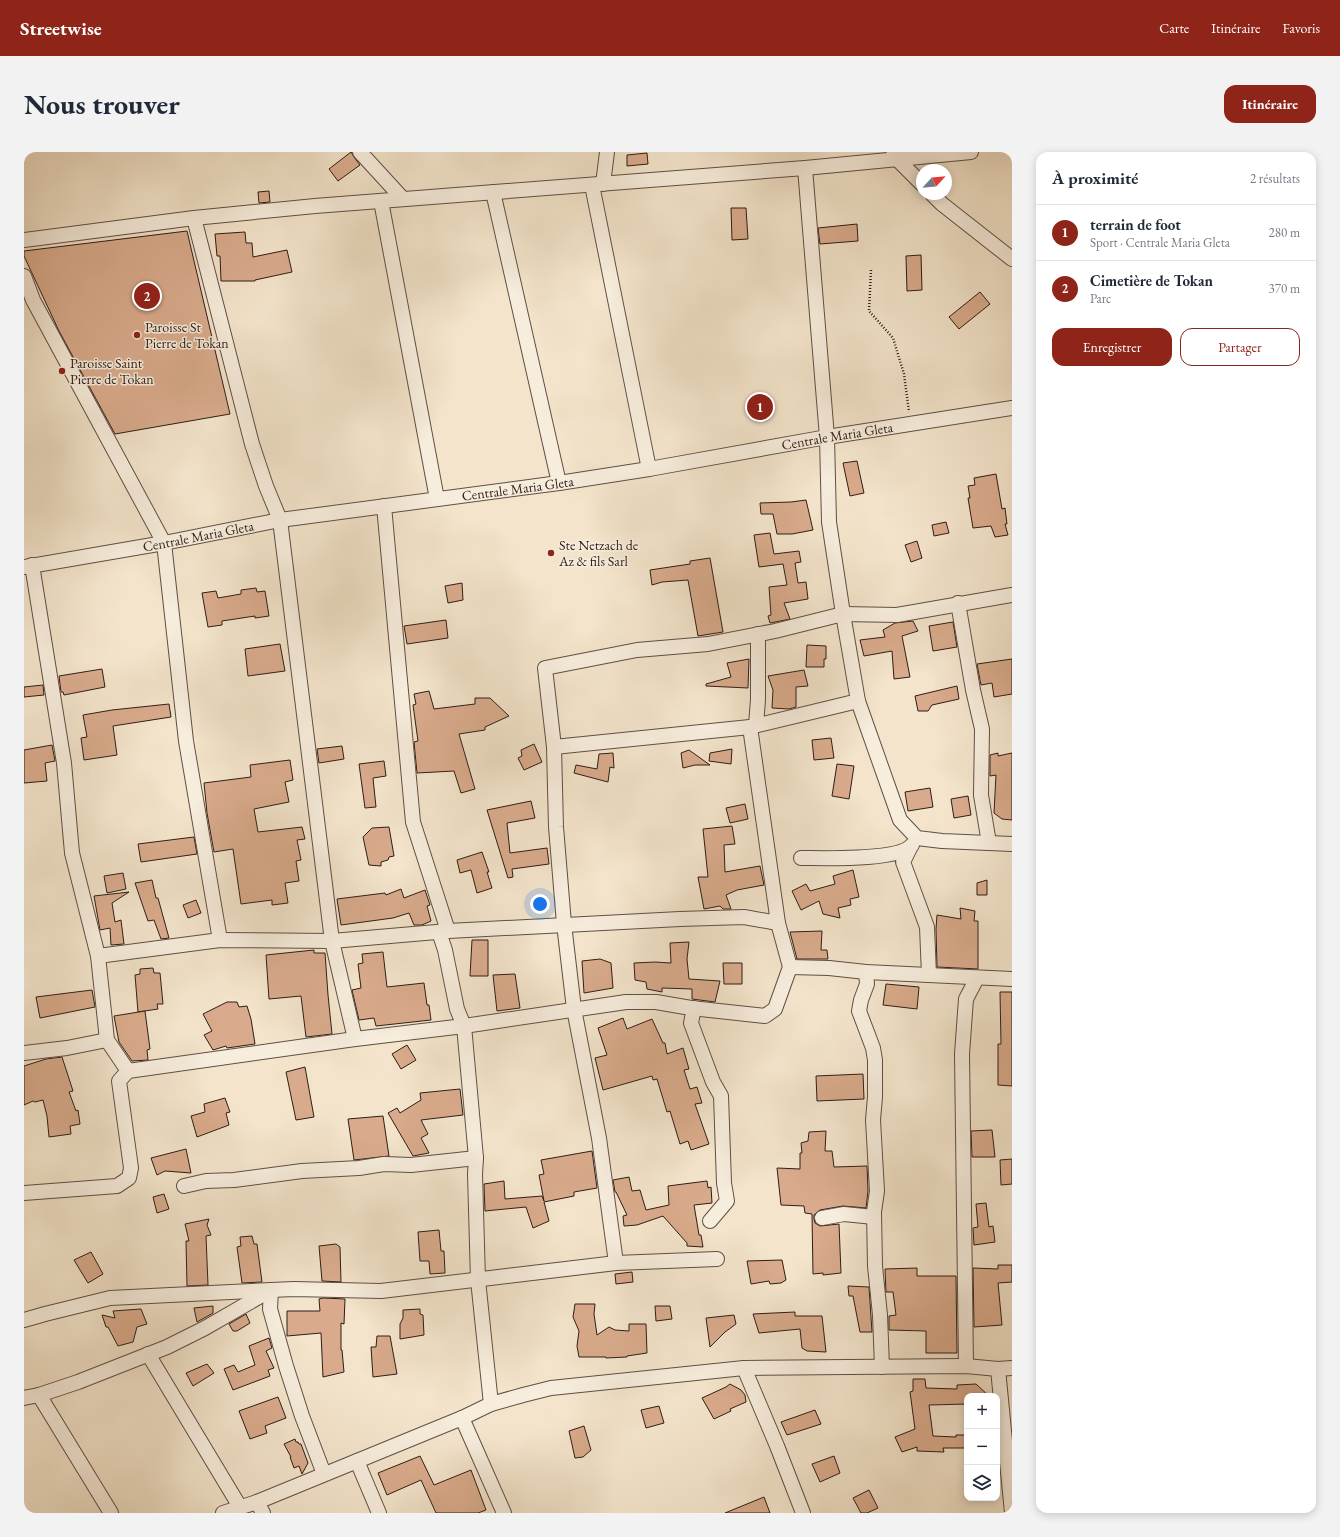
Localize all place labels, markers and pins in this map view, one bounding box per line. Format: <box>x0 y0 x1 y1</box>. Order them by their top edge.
pin: 2 <box>134 281 160 311</box>
place label: Paroisse St Pierre de Tokan <box>145 318 229 352</box>
marker: Paroisse St Pierre de Tokan <box>132 330 142 340</box>
place label: Paroisse Saint Pierre de Tokan <box>70 354 154 388</box>
marker: Paroisse Saint Pierre de Tokan <box>57 366 67 376</box>
pin: 1 <box>747 392 773 422</box>
place label: Ste Netzach de Az & fils Sarl <box>558 536 639 570</box>
marker: Ste Netzach de Az & fils Sarl <box>546 548 556 558</box>

